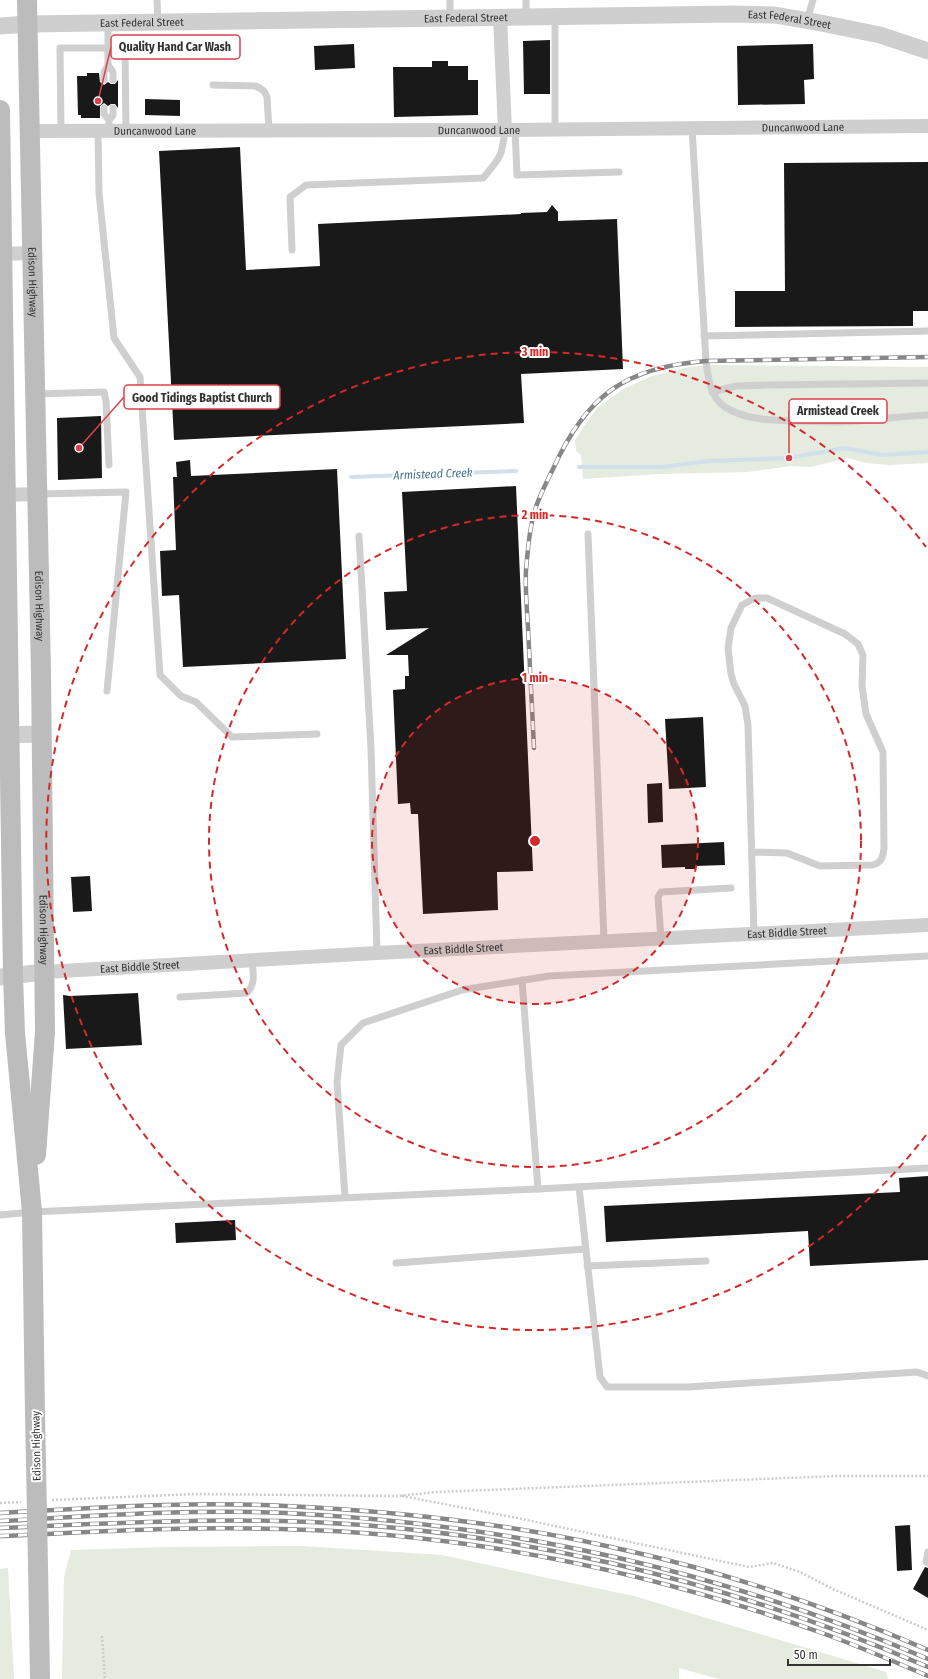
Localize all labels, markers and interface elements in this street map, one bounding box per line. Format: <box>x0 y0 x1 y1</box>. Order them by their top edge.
street label: East Federal Street <box>748 8 832 32</box>
street label: East Federal Street <box>424 11 508 25</box>
street label: East Federal Street <box>100 16 184 30</box>
callout: Quality Hand Car Wash <box>111 35 240 59</box>
text: Quality Hand Car Wash <box>119 40 231 54</box>
street label: Duncanwood Lane <box>762 121 844 135</box>
street label: Duncanwood Lane <box>438 124 520 137</box>
street label: Duncanwood Lane <box>114 125 196 138</box>
street label: Edison Highway <box>25 247 40 317</box>
text: 3 min <box>521 345 548 359</box>
callout: Good Tidings Baptist Church <box>124 385 280 409</box>
text: Good Tidings Baptist Church <box>132 391 272 405</box>
callout: Armistead Creek <box>789 399 887 423</box>
text: Armistead Creek <box>796 404 880 418</box>
water label: Armistead Creek <box>392 466 473 482</box>
text: 2 min <box>521 508 548 522</box>
street label: Edison Highway <box>32 571 46 641</box>
text: 1 min <box>522 671 548 685</box>
centre of rings <box>528 834 542 848</box>
street label: Edison Highway <box>36 895 50 965</box>
street label: East Biddle Street <box>747 924 828 941</box>
street label: East Biddle Street <box>423 941 504 958</box>
street label: East Biddle Street <box>100 958 181 976</box>
street label: Edison Highway <box>29 1411 44 1481</box>
scale bar <box>788 1641 890 1667</box>
text: 50 m <box>794 1648 818 1662</box>

